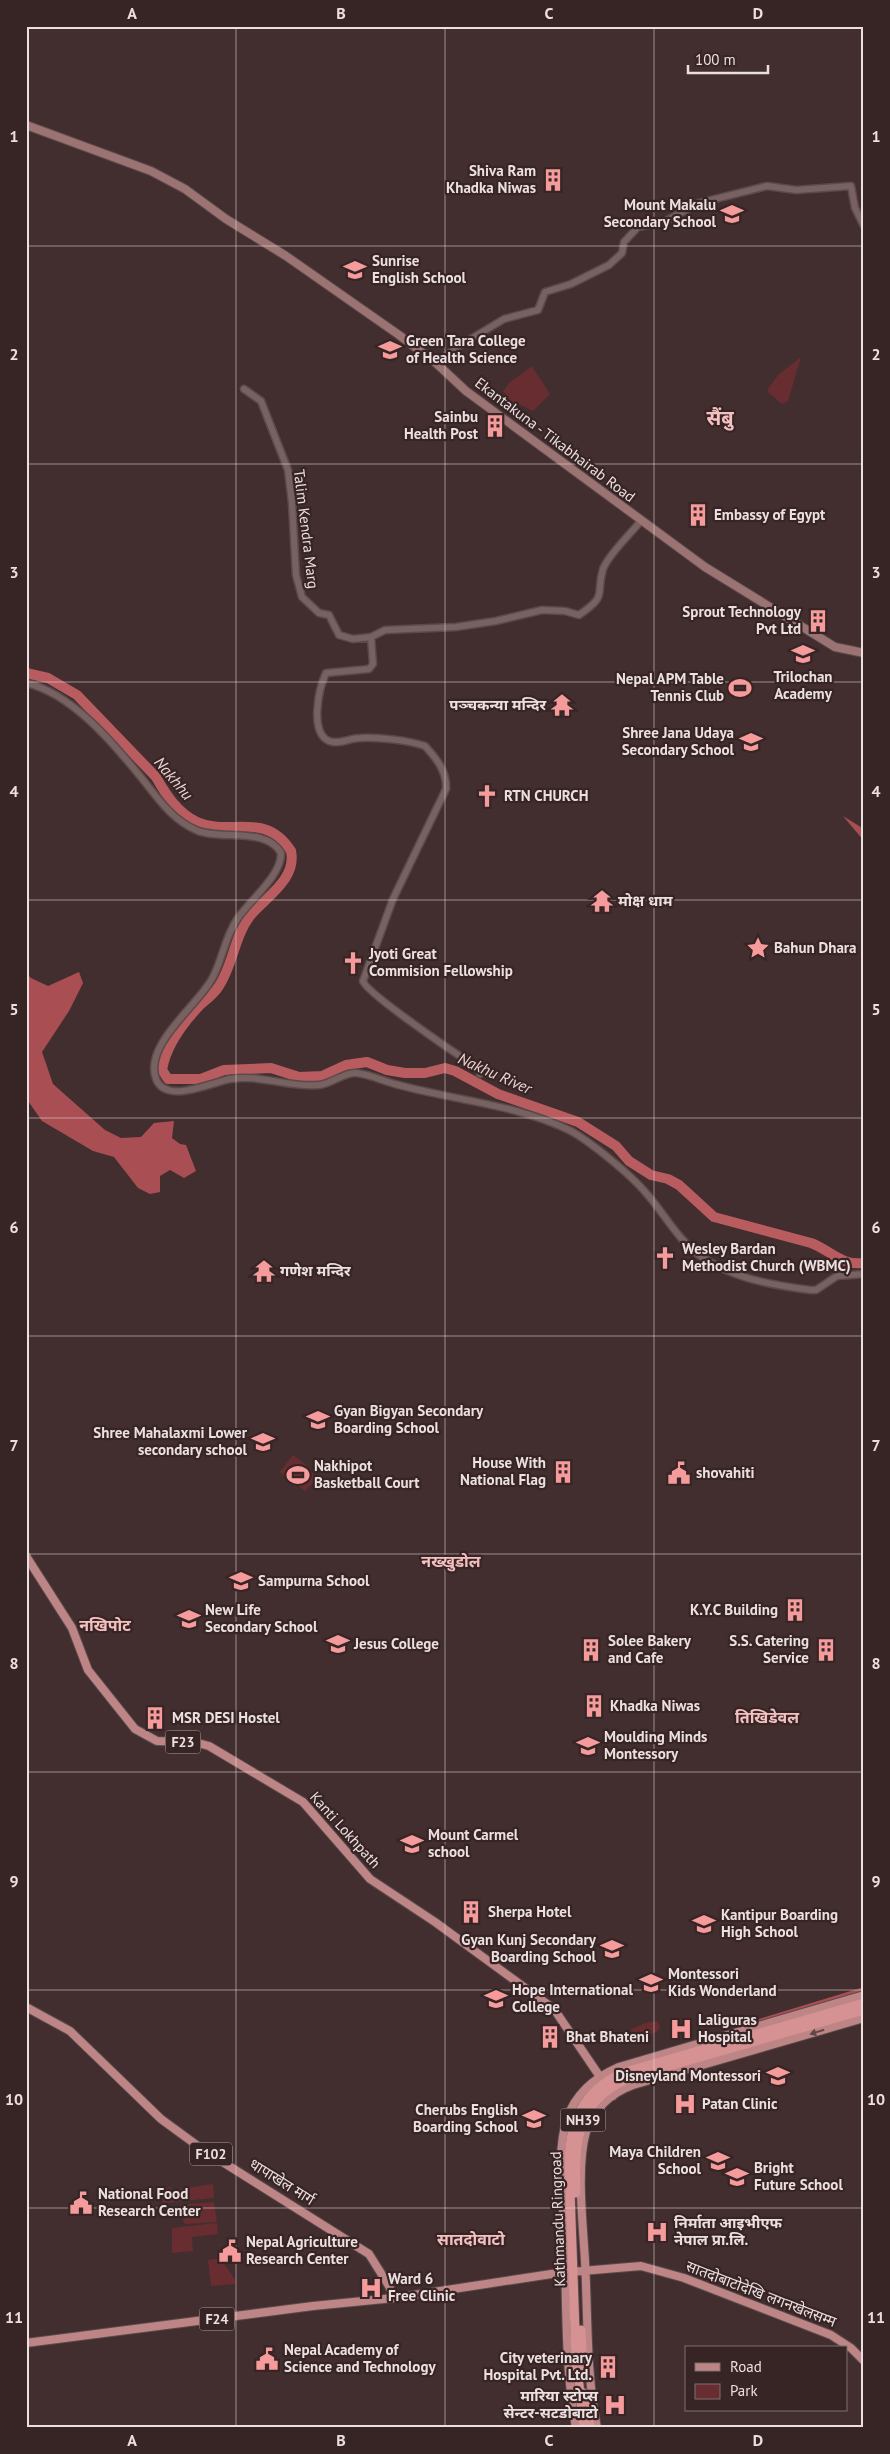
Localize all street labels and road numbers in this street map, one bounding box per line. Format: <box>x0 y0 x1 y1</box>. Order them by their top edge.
street label: Ekantakuna - Tikabhairab Road <box>471 373 639 506</box>
street label: Talim Kendra Marg <box>290 468 323 590</box>
road number: F23 <box>166 1730 200 1754</box>
street label: Kanti Lokhpath <box>306 1787 385 1872</box>
road number: NH39 <box>560 2108 606 2132</box>
road number: F102 <box>190 2142 232 2166</box>
street label: Kathmandu Ringroad <box>546 2151 569 2287</box>
street label: धापाखेल मार्ग <box>246 2154 319 2210</box>
street label: सातदोबाटोदेखि लगनखेलसम्म <box>683 2256 840 2331</box>
road number: F24 <box>200 2308 234 2330</box>

